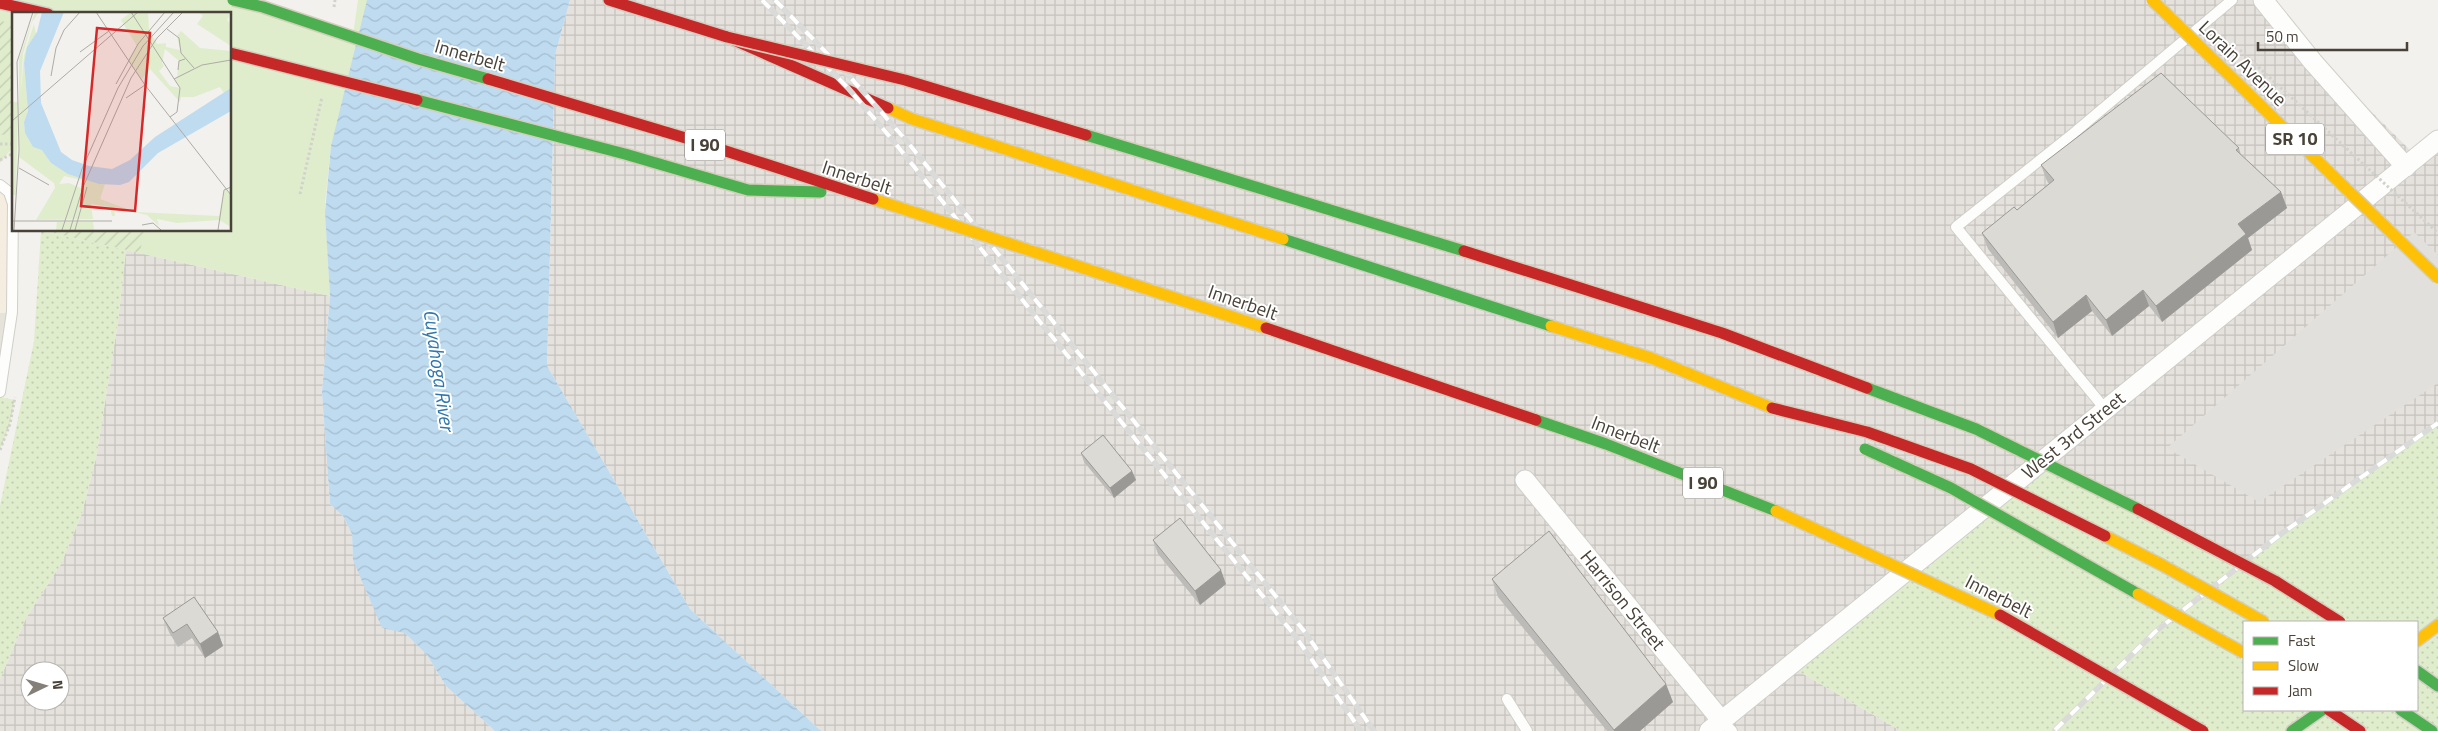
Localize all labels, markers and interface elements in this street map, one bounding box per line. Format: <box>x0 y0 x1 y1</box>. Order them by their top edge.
inset map <box>12 12 231 231</box>
street label: Lorain Avenue <box>2193 13 2294 112</box>
scale bar <box>2258 20 2407 52</box>
text: 50 m <box>2266 25 2299 48</box>
street label: Innerbelt <box>432 31 509 78</box>
road number: SR 10 <box>2266 124 2324 154</box>
road number: I 90 <box>685 130 725 160</box>
street label: Innerbelt <box>818 152 896 202</box>
street label: Innerbelt <box>1204 276 1282 327</box>
water label: Cuyahoga River <box>416 307 464 435</box>
street label: West 3rd Street <box>2015 384 2131 486</box>
street label: Innerbelt <box>1587 407 1665 460</box>
road number: I 90 <box>1683 468 1723 498</box>
street label: Harrison Street <box>1574 543 1673 656</box>
street label: Innerbelt <box>1961 566 2038 625</box>
legend <box>2243 621 2418 711</box>
text: Fast <box>2288 629 2316 652</box>
text: Slow <box>2288 654 2319 677</box>
north arrow <box>20 661 70 711</box>
text: N <box>48 679 69 691</box>
text: Jam <box>2288 679 2312 702</box>

